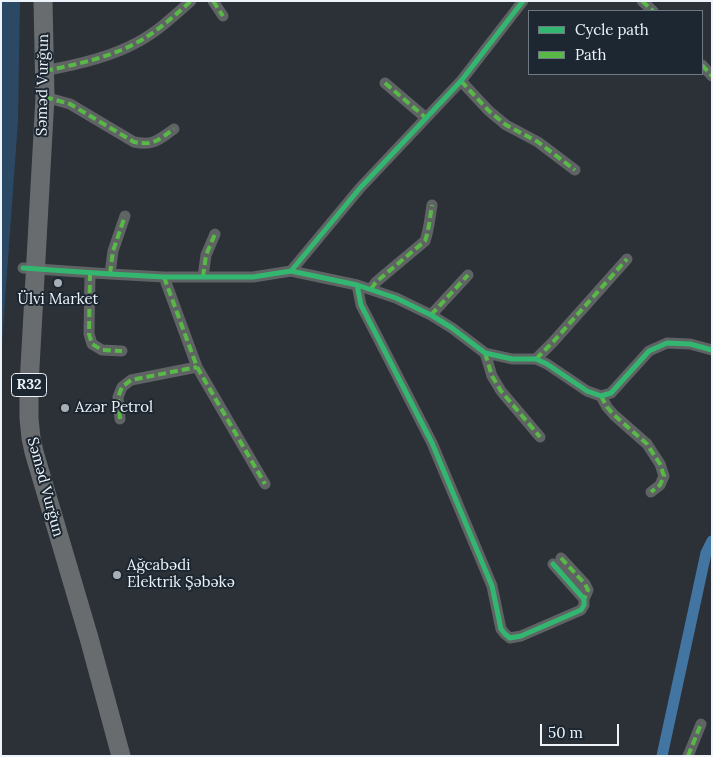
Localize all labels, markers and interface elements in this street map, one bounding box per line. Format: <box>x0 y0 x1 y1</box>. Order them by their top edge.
legend <box>528 10 703 75</box>
text: Cycle path <box>575 20 649 39</box>
street label: Səməd Vurğun <box>33 34 53 136</box>
text: Path <box>575 45 606 64</box>
marker: Ülvi Market <box>52 277 64 289</box>
place label: Ülvi Market <box>18 291 98 309</box>
road number: R32 <box>12 374 46 396</box>
place label: Azər Petrol <box>75 399 153 417</box>
marker: Azər Petrol <box>59 402 71 414</box>
street label: Səməd Vurğun <box>23 435 67 539</box>
place label: Ağcabədi Elektrik Şəbəkə <box>127 557 235 592</box>
marker: Ağcabədi Elektrik Şəbəkə <box>111 569 123 581</box>
scale bar <box>543 714 622 746</box>
text: 50 m <box>548 723 583 742</box>

